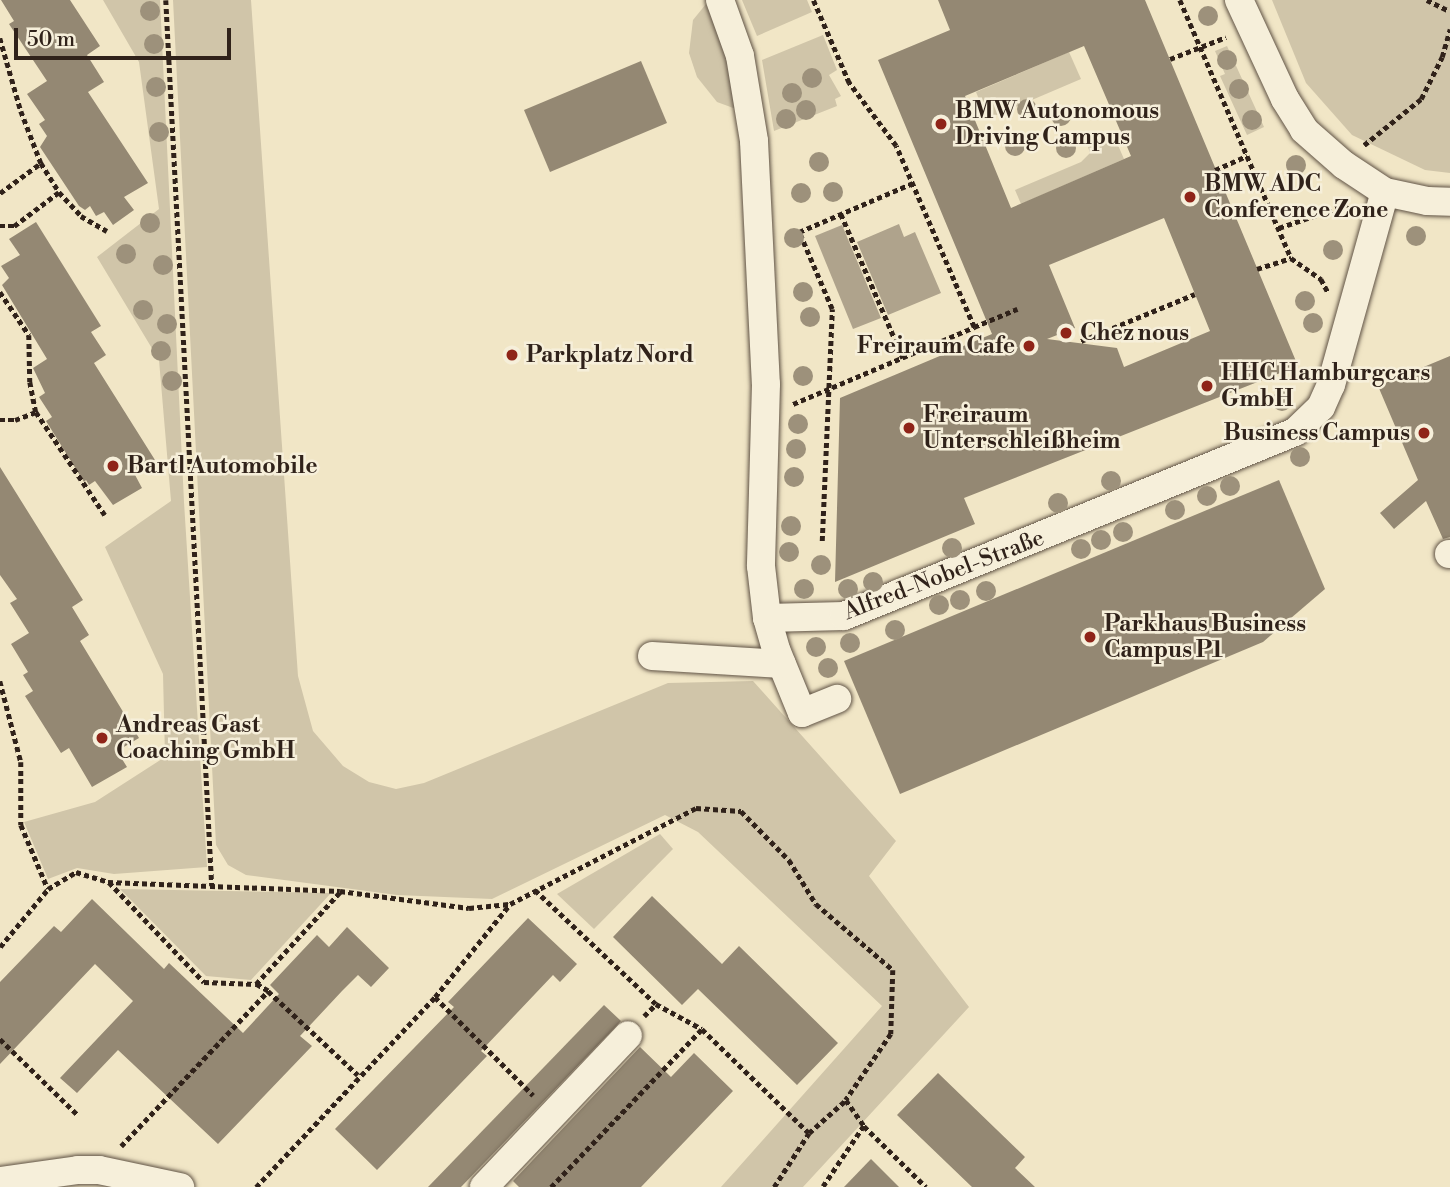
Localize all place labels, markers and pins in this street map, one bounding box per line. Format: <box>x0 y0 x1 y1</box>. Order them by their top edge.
place label: BMW Autonomous Driving Campus <box>955 97 1159 151</box>
marker: BMW Autonomous Driving Campus <box>933 116 949 132</box>
place label: BMW ADC Conference Zone <box>1204 170 1388 224</box>
marker: BMW ADC Conference Zone <box>1182 189 1198 205</box>
place label: Chez nous <box>1080 319 1189 347</box>
marker: Chez nous <box>1058 325 1074 341</box>
place label: Freiraum Cafe <box>857 332 1015 360</box>
marker: Freiraum Cafe <box>1021 338 1037 354</box>
place label: Parkplatz Nord <box>526 341 694 369</box>
marker: Parkplatz Nord <box>504 347 520 363</box>
place label: HHC Hamburgcars GmbH <box>1221 359 1430 413</box>
marker: HHC Hamburgcars GmbH <box>1199 378 1215 394</box>
place label: Freiraum Unterschleißheim <box>923 401 1120 455</box>
place label: Business Campus <box>1224 419 1410 447</box>
marker: Freiraum Unterschleißheim <box>901 420 917 436</box>
marker: Business Campus <box>1416 425 1432 441</box>
place label: Bartl Automobile <box>127 452 318 480</box>
marker: Bartl Automobile <box>105 458 121 474</box>
place label: Parkhaus Business Campus P1 <box>1104 610 1306 664</box>
marker: Parkhaus Business Campus P1 <box>1082 629 1098 645</box>
place label: Andreas Gast Coaching GmbH <box>116 711 295 765</box>
marker: Andreas Gast Coaching GmbH <box>94 730 110 746</box>

